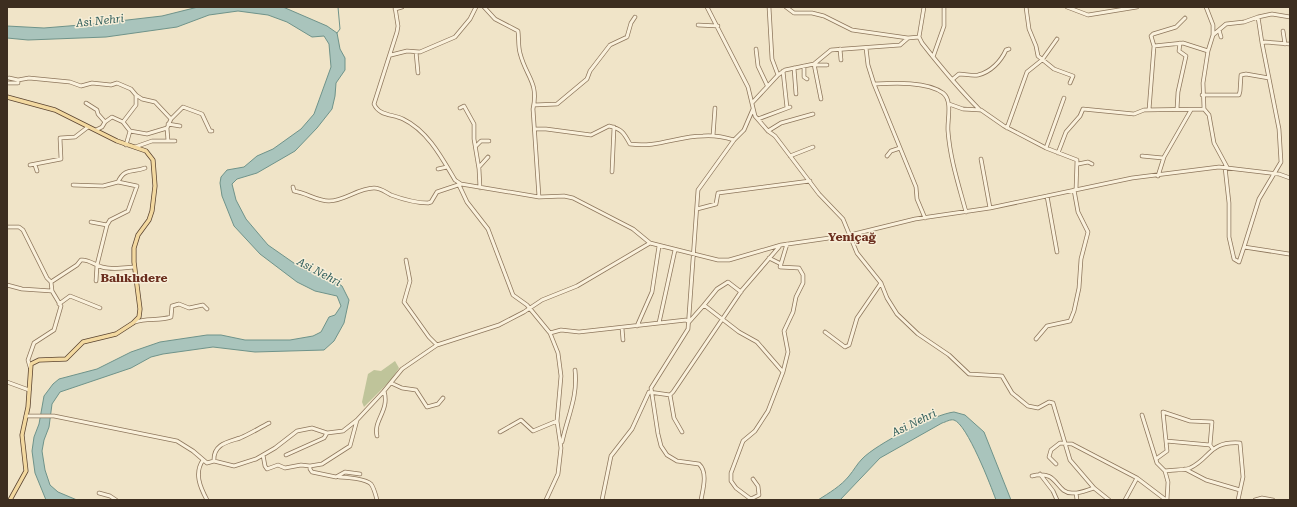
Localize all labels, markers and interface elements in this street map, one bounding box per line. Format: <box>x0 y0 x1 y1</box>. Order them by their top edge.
water label: Asi Nehri <box>75 12 125 30</box>
district label: Yeniçağ <box>828 230 877 244</box>
water label: Asi Nehri <box>294 255 344 289</box>
district label: Balıklıdere <box>100 271 168 285</box>
water label: Asi Nehri <box>889 406 939 440</box>

